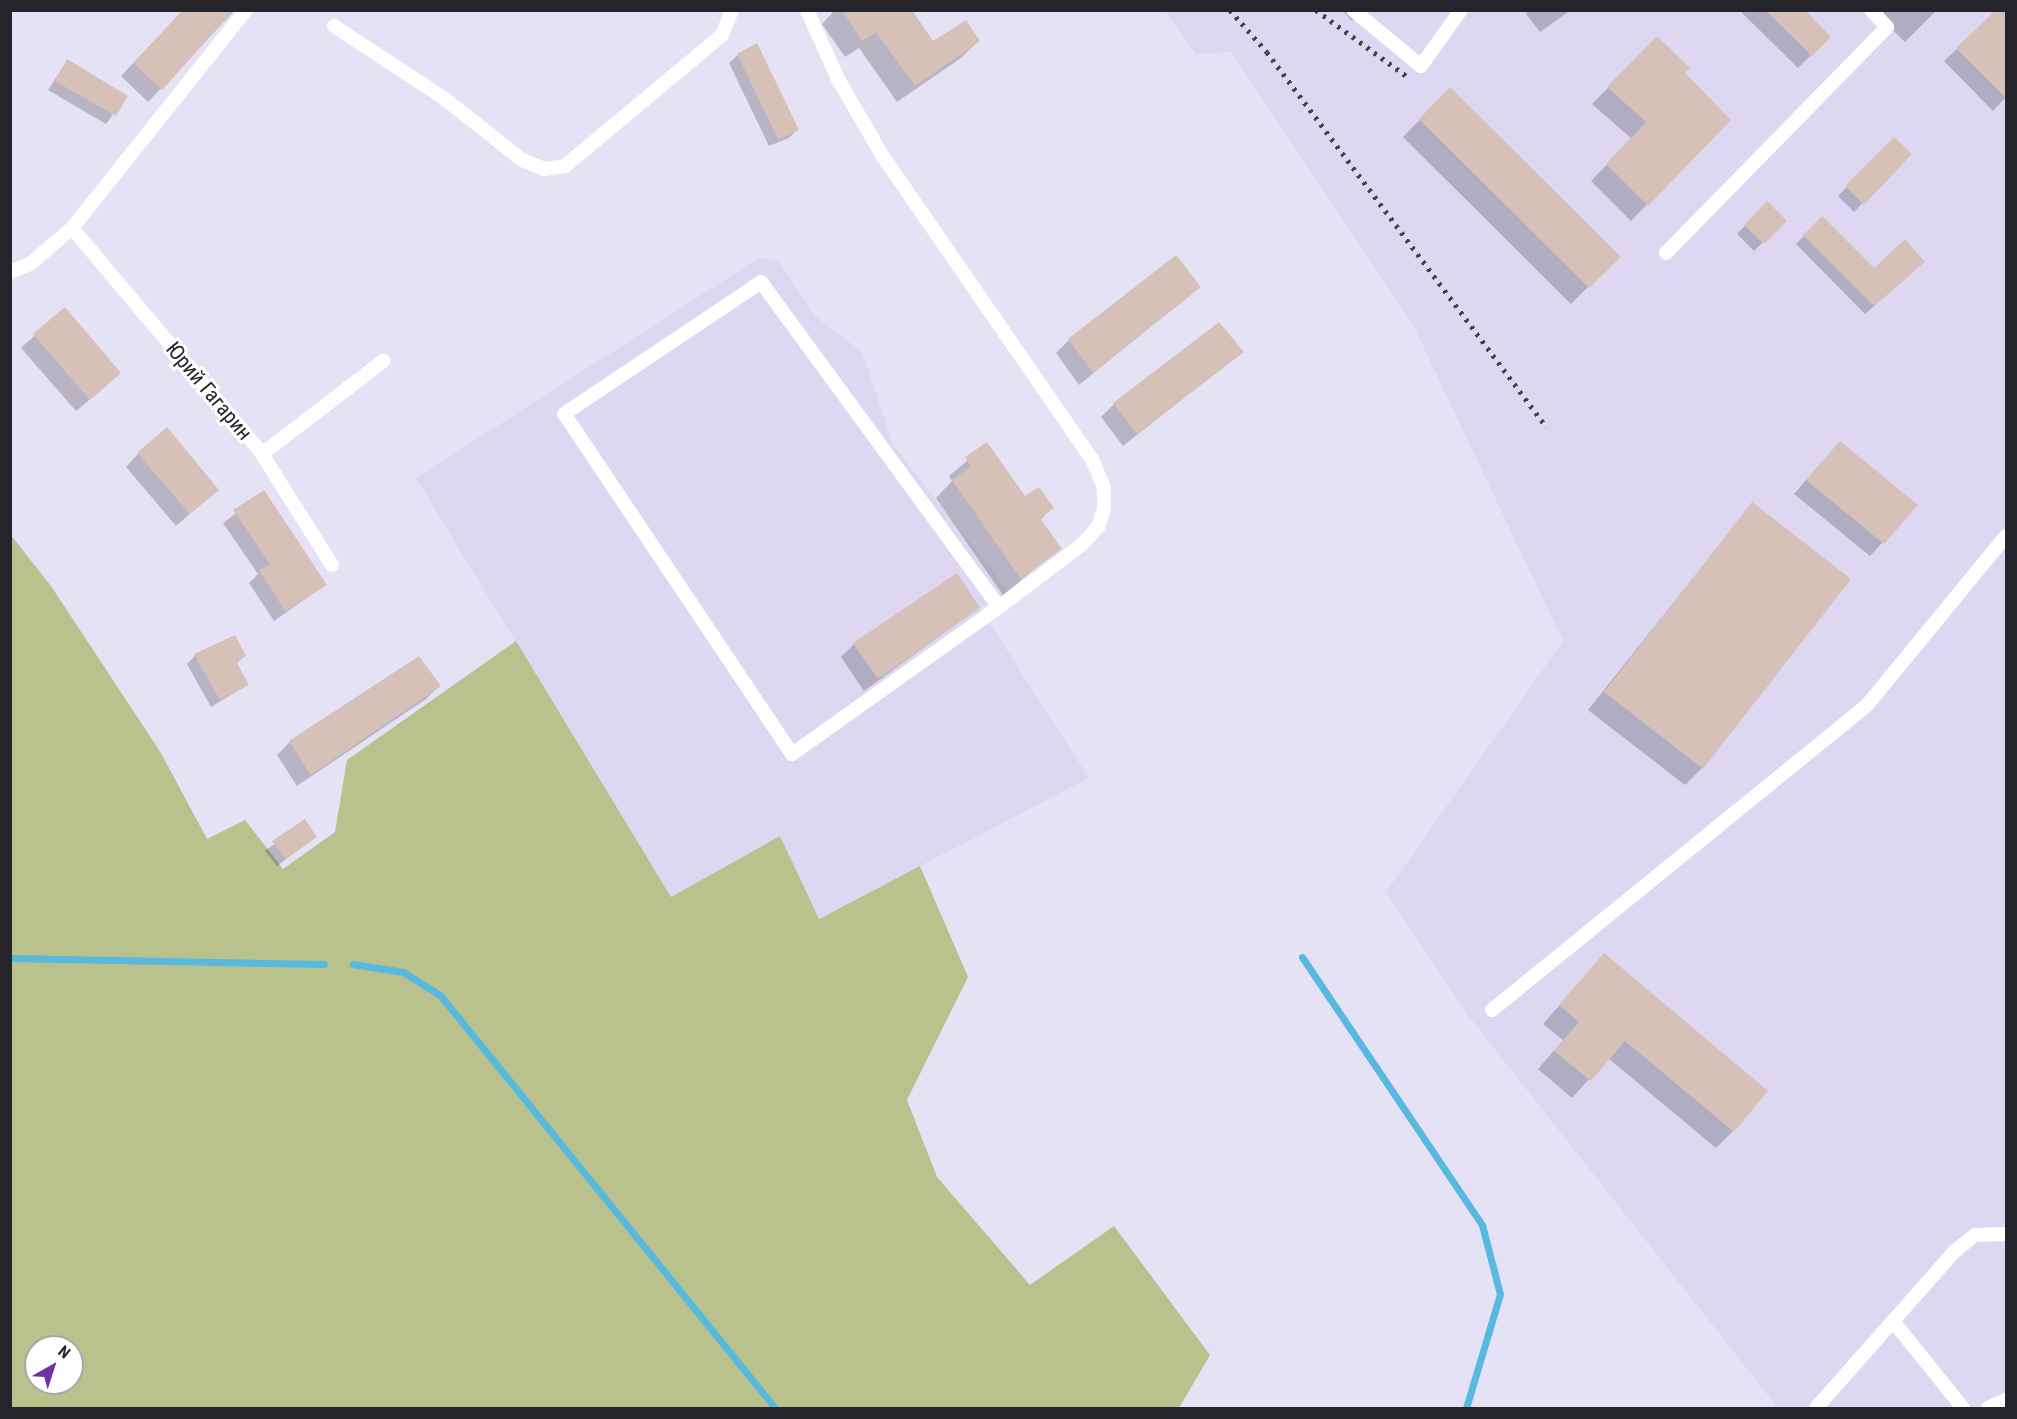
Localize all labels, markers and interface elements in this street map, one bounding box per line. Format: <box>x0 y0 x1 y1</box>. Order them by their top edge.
street label: Юрий Гагарин <box>161 337 257 445</box>
north arrow <box>24 1335 84 1395</box>
text: N <box>55 1342 74 1363</box>

